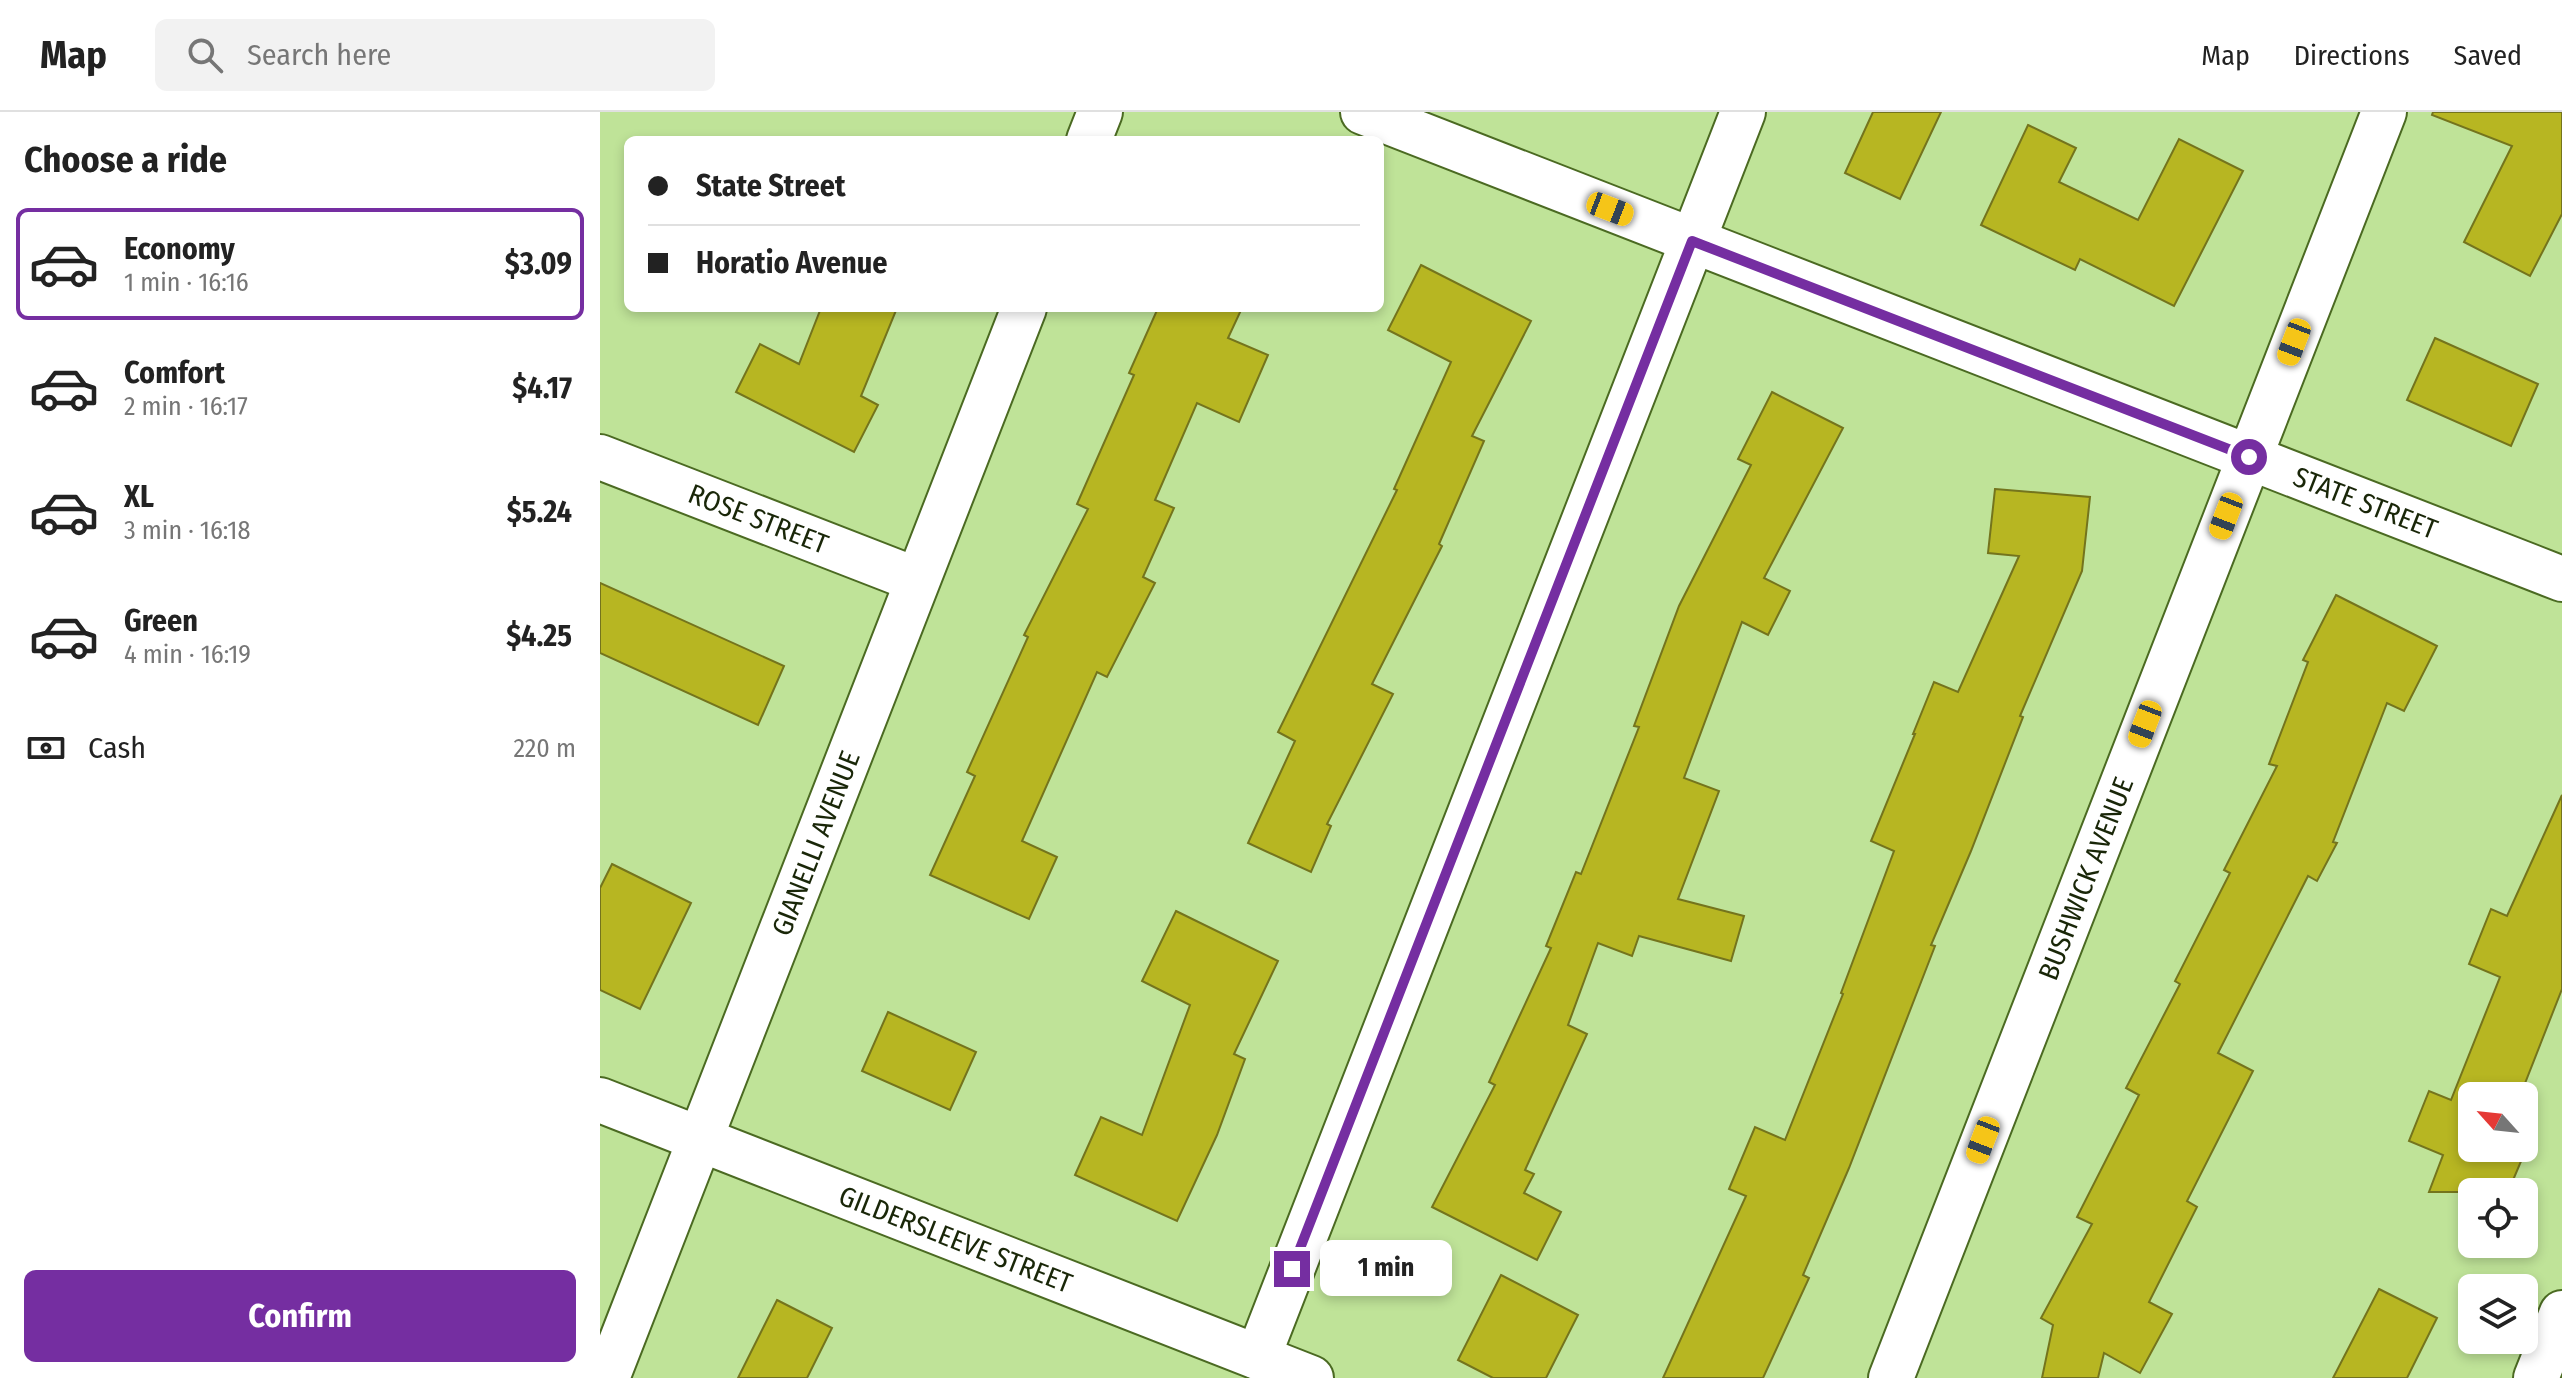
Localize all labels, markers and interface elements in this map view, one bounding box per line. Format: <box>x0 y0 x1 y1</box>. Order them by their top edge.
search box <box>155 19 715 91</box>
text: Map <box>40 32 107 78</box>
icon: search <box>183 33 227 77</box>
text: Search here <box>247 37 391 73</box>
text: Map <box>2201 39 2250 72</box>
text: Directions <box>2294 39 2410 72</box>
text: Saved <box>2454 39 2522 72</box>
text: Choose a ride <box>24 138 227 182</box>
text: State Street <box>696 168 845 204</box>
car <box>1583 189 1637 229</box>
icon: car <box>28 228 100 300</box>
text: Economy <box>124 231 235 267</box>
text: Horatio Avenue <box>696 245 888 281</box>
text: $3.09 <box>505 246 572 282</box>
text: 1 min · 16:16 <box>124 267 249 298</box>
car <box>2274 315 2314 369</box>
icon: car <box>28 352 100 424</box>
text: Comfort <box>124 355 225 391</box>
text: $4.17 <box>512 370 572 406</box>
text: 2 min · 16:17 <box>124 391 248 422</box>
route start <box>2231 439 2267 475</box>
street label: STATE STREET <box>2289 460 2442 545</box>
icon: car <box>28 476 100 548</box>
street label: ROSE STREET <box>684 477 833 560</box>
text: XL <box>124 479 154 515</box>
car <box>2206 489 2246 543</box>
text: $5.24 <box>507 494 572 530</box>
text: 3 min · 16:18 <box>124 515 250 546</box>
icon: car <box>28 600 100 672</box>
text: Green <box>124 603 198 639</box>
text: $4.25 <box>506 618 572 654</box>
text: 4 min · 16:19 <box>124 639 251 670</box>
car <box>2125 697 2165 751</box>
icon: cash <box>24 726 68 770</box>
text: Cash <box>88 730 146 766</box>
text: 220 m <box>513 733 576 764</box>
street label: GIANELLI AVENUE <box>765 746 866 940</box>
street label: BUSHWICK AVENUE <box>2031 772 2140 985</box>
north arrow <box>2458 1082 2538 1162</box>
map controls <box>2458 1082 2538 1354</box>
car <box>1963 1113 2003 1167</box>
button: locate <box>2458 1178 2538 1258</box>
street label: GILDERSLEEVE STREET <box>834 1179 1077 1300</box>
callout: 1 min <box>1320 1241 1452 1297</box>
route end <box>1274 1251 1310 1287</box>
text: 1 min <box>1358 1252 1414 1283</box>
button: Confirm <box>24 1270 576 1362</box>
button: layers <box>2458 1274 2538 1354</box>

